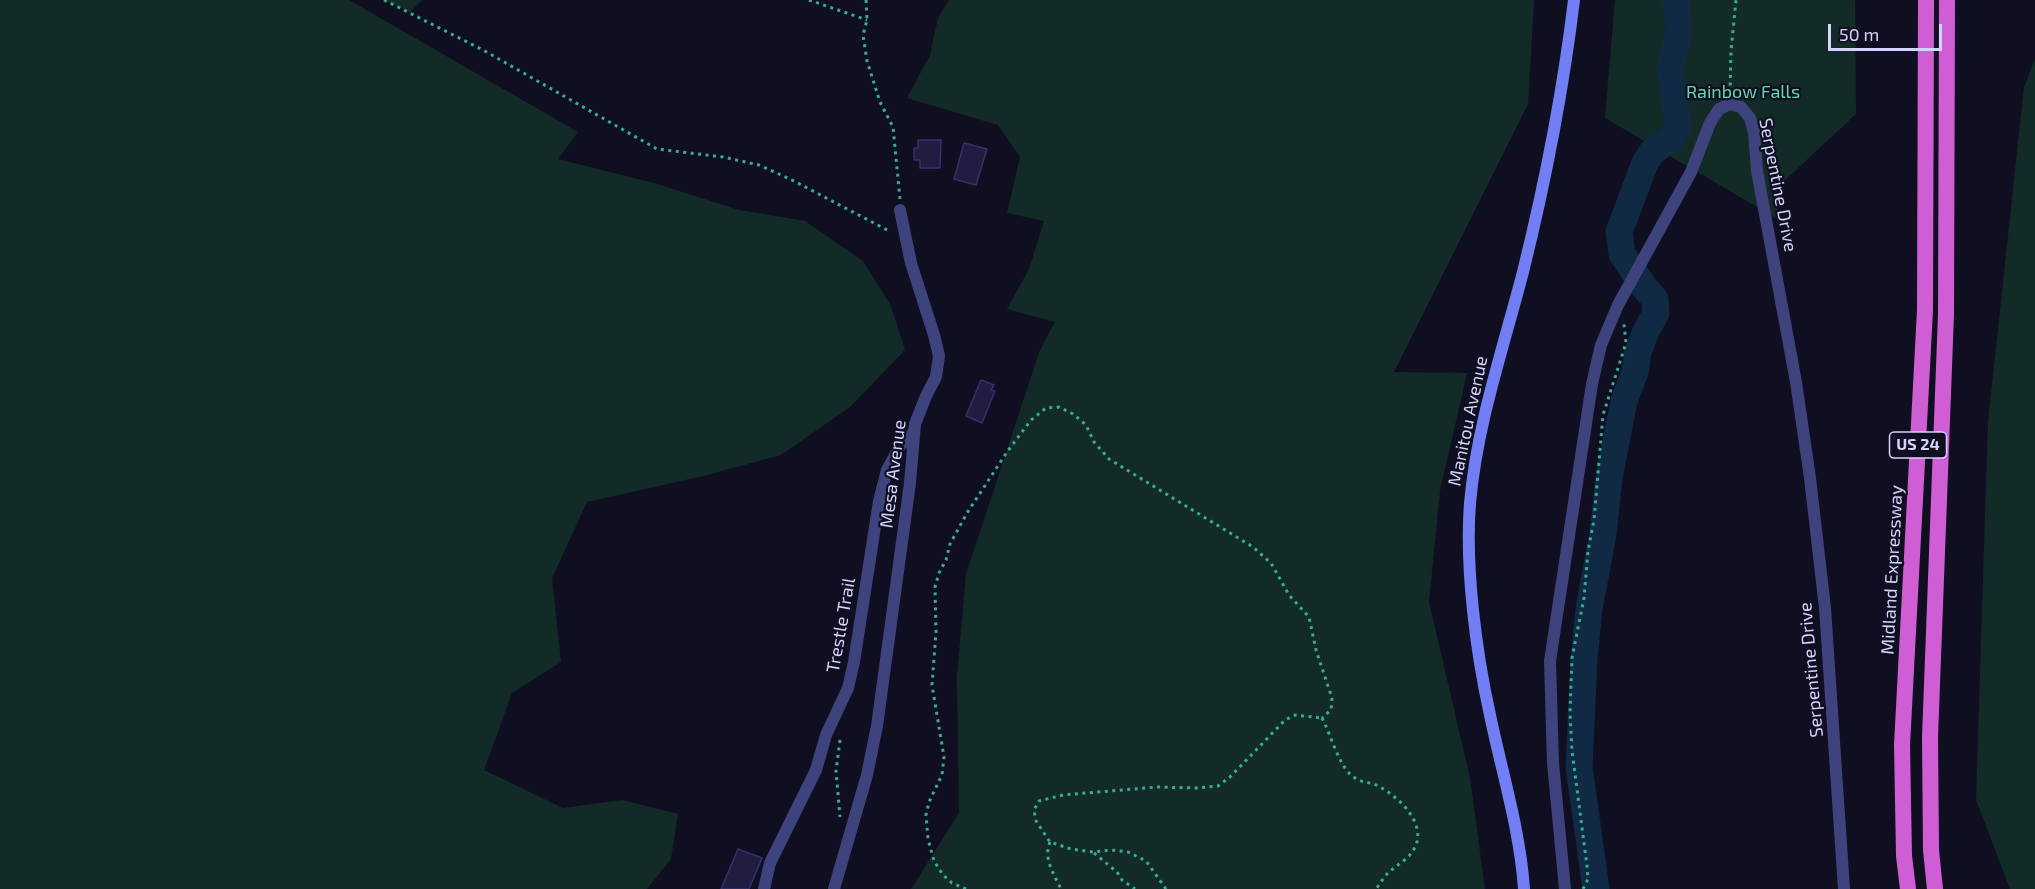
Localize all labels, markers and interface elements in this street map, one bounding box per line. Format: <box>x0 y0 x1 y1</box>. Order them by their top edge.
scale bar <box>1831 12 1945 50</box>
text: 50 m <box>1839 23 1879 45</box>
park label: Rainbow Falls <box>1686 81 1800 103</box>
street label: Serpentine Drive <box>1754 116 1802 254</box>
street label: Manitou Avenue <box>1444 354 1492 488</box>
street label: Mesa Avenue <box>876 419 910 529</box>
road number: US 24 <box>1890 432 1946 458</box>
street label: Midland Expressway <box>1877 485 1907 655</box>
street label: Trestle Trail <box>822 576 860 674</box>
street label: Serpentine Drive <box>1794 601 1828 739</box>

